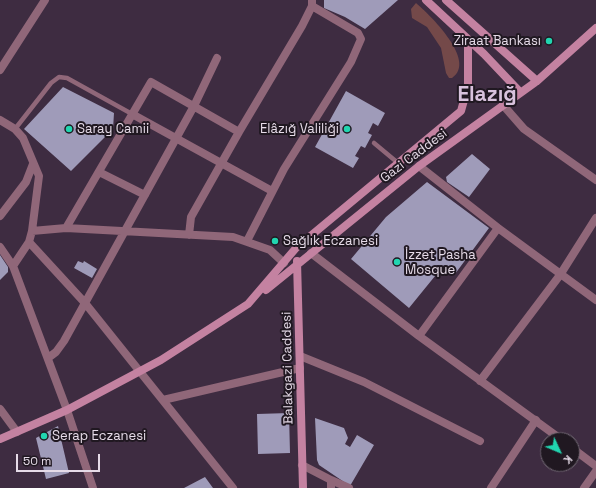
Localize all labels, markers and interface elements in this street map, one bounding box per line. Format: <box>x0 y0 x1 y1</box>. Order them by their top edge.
place label: Ziraat Bankası <box>453 33 541 49</box>
marker: Ziraat Bankası <box>544 36 554 46</box>
district label: Elazığ <box>457 82 517 108</box>
place label: Saray Camii <box>77 121 149 137</box>
place label: Elâzığ Valiliği <box>260 121 339 137</box>
marker: Saray Camii <box>64 124 74 134</box>
marker: Elâzığ Valiliği <box>342 124 352 134</box>
street label: Gazi Caddesi <box>378 126 450 186</box>
place label: Sağlık Eczanesi <box>283 233 378 249</box>
marker: Sağlık Eczanesi <box>270 236 280 246</box>
place label: İzzet Pasha Mosque <box>405 247 476 278</box>
marker: İzzet Pasha Mosque <box>392 257 402 267</box>
street label: Balakgazi Caddesi <box>279 312 297 424</box>
place label: Serap Eczanesi <box>52 428 146 444</box>
marker: Serap Eczanesi <box>39 431 49 441</box>
north arrow <box>540 432 580 472</box>
scale bar <box>18 446 102 472</box>
text: K <box>560 452 575 467</box>
text: 50 m <box>23 453 51 469</box>

